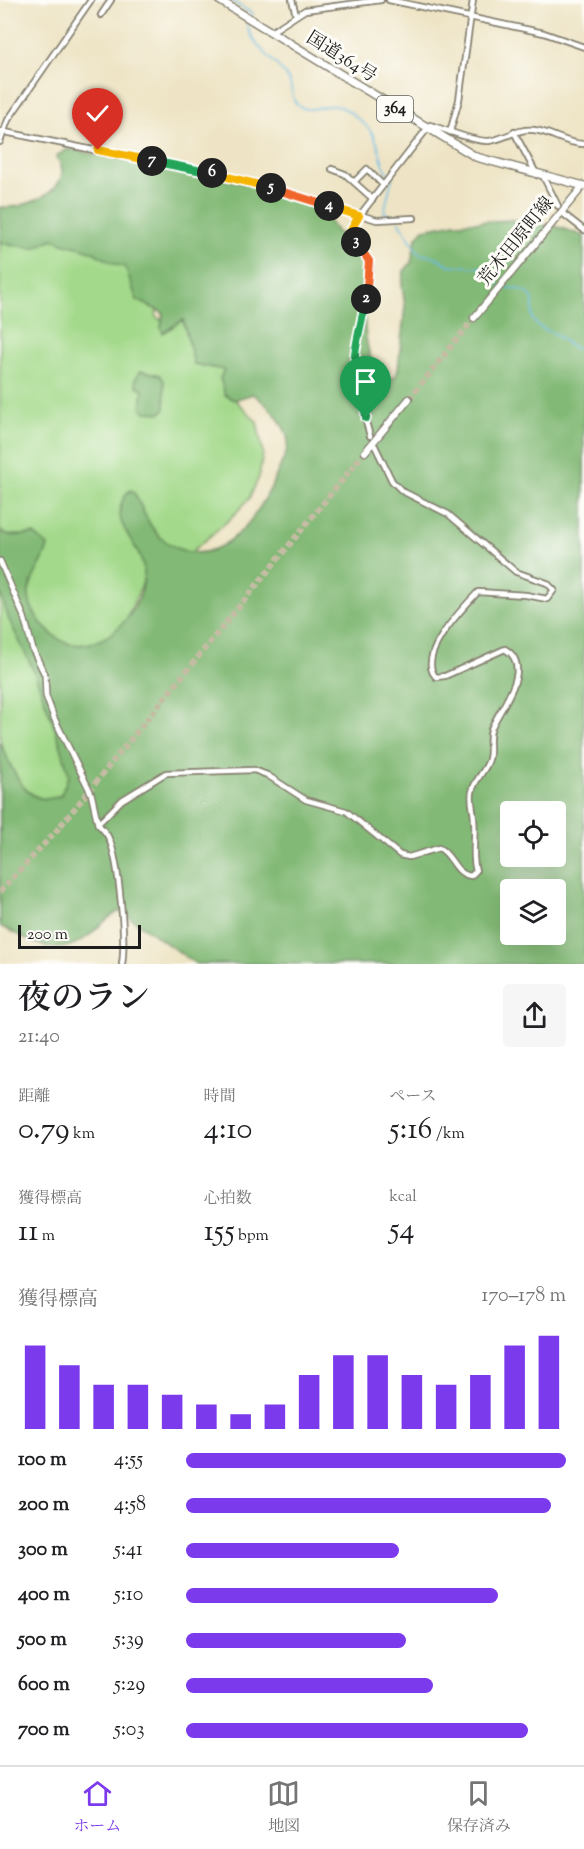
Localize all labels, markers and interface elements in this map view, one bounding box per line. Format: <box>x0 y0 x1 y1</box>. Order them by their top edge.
street label: 国道364号 <box>301 26 381 90</box>
pin <box>72 88 123 150</box>
road number: 364 <box>377 96 413 122</box>
icon: check <box>81 97 114 130</box>
pin: 7 <box>137 146 167 176</box>
text: 7 <box>148 149 156 172</box>
pin: 6 <box>197 158 227 188</box>
text: 6 <box>208 161 216 184</box>
pin: 5 <box>256 173 286 203</box>
text: 5 <box>268 176 274 199</box>
pin: 4 <box>314 191 344 221</box>
street label: 荒木田原町線 <box>473 192 561 292</box>
text: 4 <box>325 194 333 217</box>
pin: 3 <box>341 227 371 257</box>
text: 3 <box>353 230 359 253</box>
pin: 2 <box>351 284 381 314</box>
text: 2 <box>362 287 370 310</box>
pin <box>340 356 391 418</box>
icon: arrive <box>349 365 382 398</box>
map controls <box>500 801 566 945</box>
button: locate <box>500 801 566 867</box>
button: layers <box>500 879 566 945</box>
scale bar <box>18 922 141 950</box>
text: 200 m <box>27 924 68 947</box>
text: 夜のラン <box>18 976 150 1024</box>
button: share <box>503 984 566 1047</box>
text: 21:40 <box>18 1023 60 1052</box>
text: 距離 <box>18 1086 50 1109</box>
text: 時間 <box>204 1086 236 1109</box>
text: ペース <box>389 1086 437 1109</box>
text: 0.79 <box>18 1109 70 1152</box>
text: 4:10 <box>204 1109 252 1152</box>
text: 5:16 <box>389 1109 433 1152</box>
text: km <box>70 1123 95 1146</box>
text: /km <box>433 1123 465 1146</box>
text: kcal <box>389 1186 417 1209</box>
text: 獲得標高 <box>18 1188 82 1211</box>
text: 心拍数 <box>204 1188 252 1211</box>
text: 54 <box>389 1209 415 1252</box>
text: 11 <box>18 1211 38 1254</box>
text: 155 <box>204 1211 235 1254</box>
text: m <box>38 1225 55 1248</box>
text: bpm <box>235 1225 269 1248</box>
text: 170–178 m <box>482 1282 566 1311</box>
text: 獲得標高 <box>18 1286 98 1315</box>
text: 100 m <box>18 1446 67 1475</box>
text: 4:55 <box>114 1446 143 1475</box>
text: 200 m <box>18 1491 69 1520</box>
text: 4:58 <box>114 1491 146 1520</box>
text: 300 m <box>18 1536 68 1565</box>
text: 5:41 <box>114 1536 143 1565</box>
text: 400 m <box>18 1581 70 1610</box>
text: 5:10 <box>114 1581 143 1610</box>
text: 500 m <box>18 1626 67 1655</box>
text: 5:39 <box>114 1626 144 1655</box>
text: 600 m <box>18 1671 70 1700</box>
text: 5:29 <box>114 1671 145 1700</box>
text: 700 m <box>18 1716 70 1745</box>
text: 5:03 <box>114 1716 145 1745</box>
tab: ホーム <box>73 1777 121 1839</box>
tab: 地図 <box>267 1777 300 1839</box>
tab: 保存済み <box>447 1777 511 1839</box>

